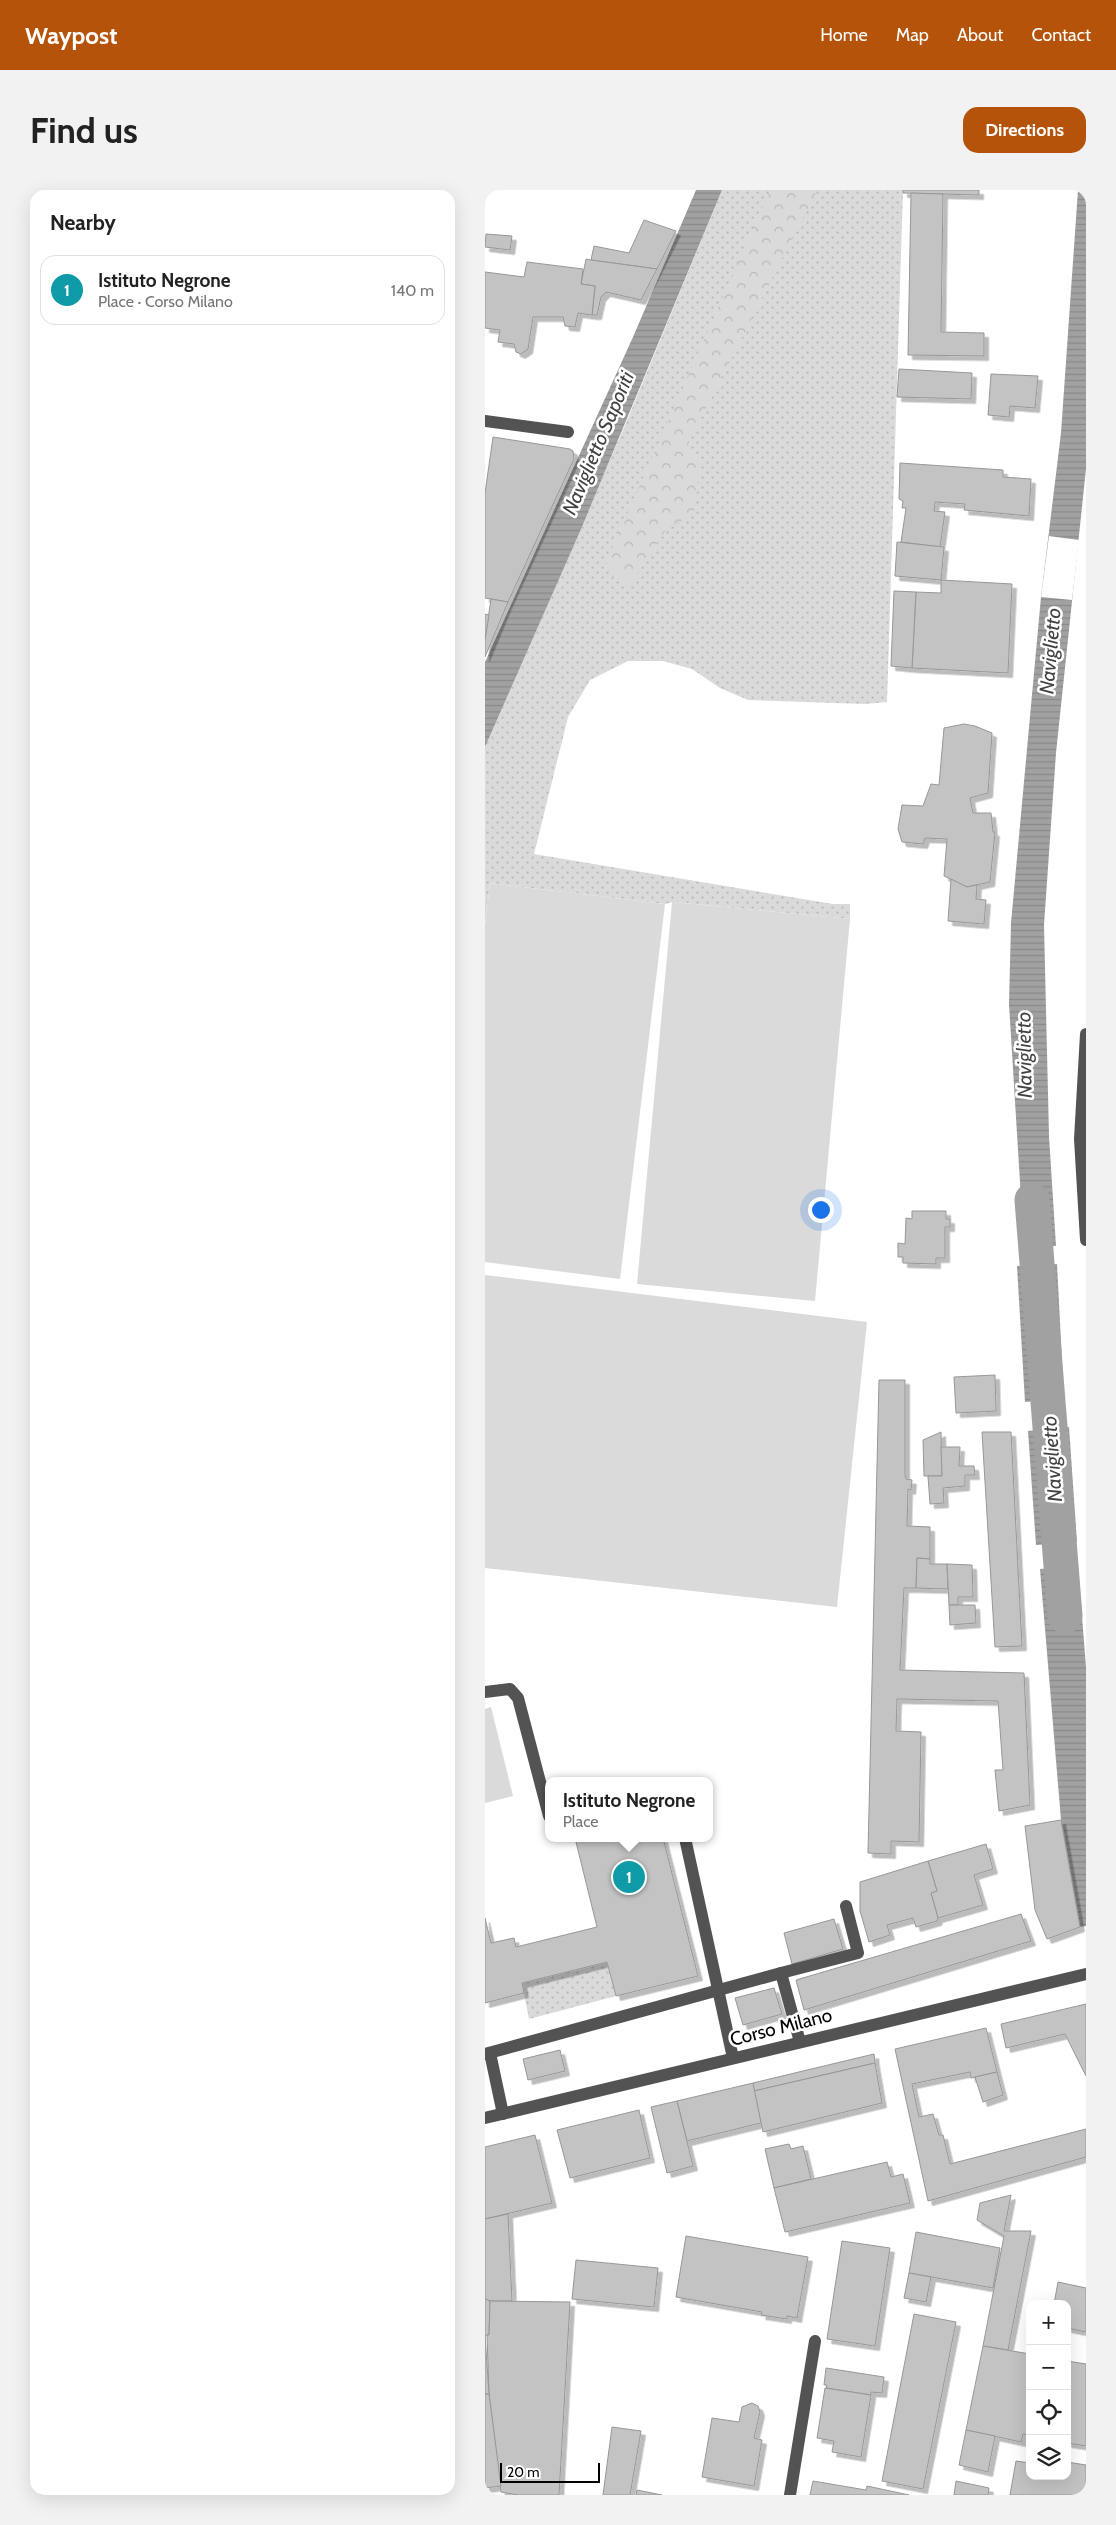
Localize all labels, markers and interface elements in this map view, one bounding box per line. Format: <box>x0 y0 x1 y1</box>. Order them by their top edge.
text: Waypost <box>25 21 117 50</box>
text: Home <box>820 24 868 46</box>
text: Map <box>896 24 929 46</box>
text: About <box>957 24 1003 46</box>
text: Contact <box>1031 24 1091 46</box>
button: Directions <box>963 107 1086 153</box>
text: Find us <box>30 109 138 152</box>
text: Nearby <box>50 210 116 235</box>
text: Istituto Negrone <box>98 269 231 292</box>
text: 1 <box>64 281 70 300</box>
text: 140 m <box>391 281 434 300</box>
text: Place · Corso Milano <box>98 292 233 311</box>
water label: Naviglietto Saporiti <box>557 367 639 518</box>
water label: Naviglietto <box>1034 607 1066 695</box>
water label: Naviglietto <box>1011 1012 1037 1098</box>
your location <box>808 1197 834 1223</box>
water label: Naviglietto <box>1037 1415 1067 1503</box>
popup <box>545 1777 713 1842</box>
text: Istituto Negrone <box>563 1789 695 1812</box>
text: Place <box>563 1812 599 1831</box>
pin: 1 <box>613 1858 645 1896</box>
street label: Corso Milano <box>728 2003 834 2051</box>
map controls <box>1026 2300 1071 2480</box>
button: + <box>1026 2300 1071 2345</box>
button: − <box>1026 2345 1071 2390</box>
button: locate <box>1026 2390 1071 2435</box>
button: layers <box>1026 2435 1071 2480</box>
scale bar <box>500 2460 600 2483</box>
text: 20 m <box>507 2463 540 2481</box>

